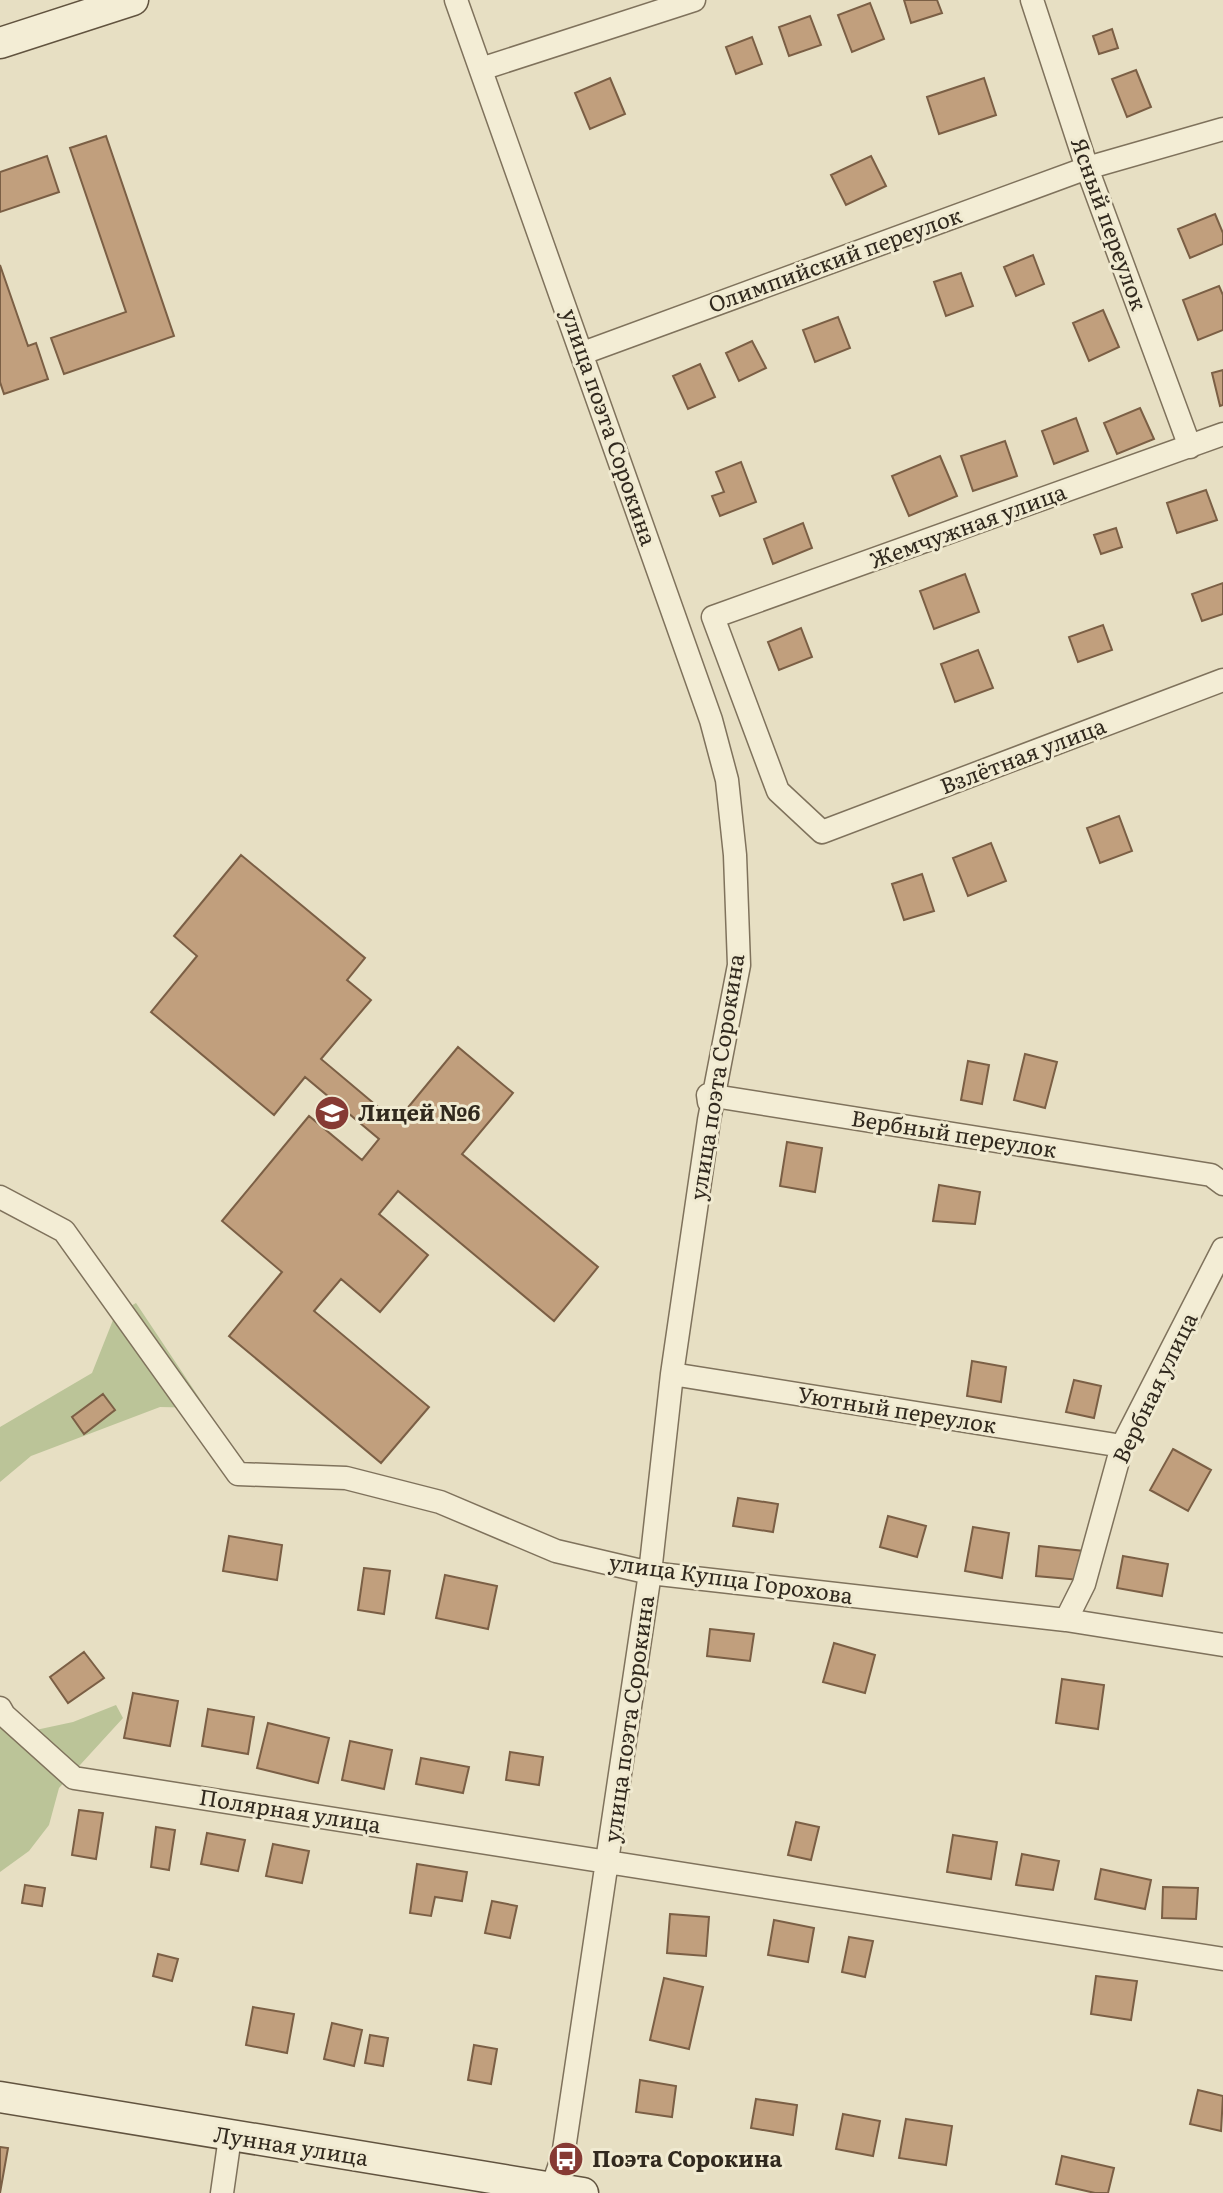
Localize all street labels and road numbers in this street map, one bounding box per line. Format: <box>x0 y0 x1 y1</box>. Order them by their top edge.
street label: Ясный переулок <box>1064 132 1157 315</box>
street label: Олимпийский переулок <box>703 197 966 320</box>
street label: улица поэта Сорокина <box>554 303 667 550</box>
street label: Жемчужная улица <box>865 474 1070 575</box>
street label: Взлётная улица <box>935 708 1110 801</box>
street label: улица поэта Сорокина <box>680 951 751 1202</box>
street label: Вербный переулок <box>849 1100 1059 1165</box>
street label: Вербная улица <box>1103 1306 1205 1468</box>
street label: Уютный переулок <box>796 1377 999 1441</box>
street label: улица Купца Горохова <box>607 1544 855 1611</box>
street label: улица поэта Сорокина <box>594 1593 661 1844</box>
street label: Полярная улица <box>197 1779 384 1840</box>
street label: Лунная улица <box>212 2116 371 2173</box>

